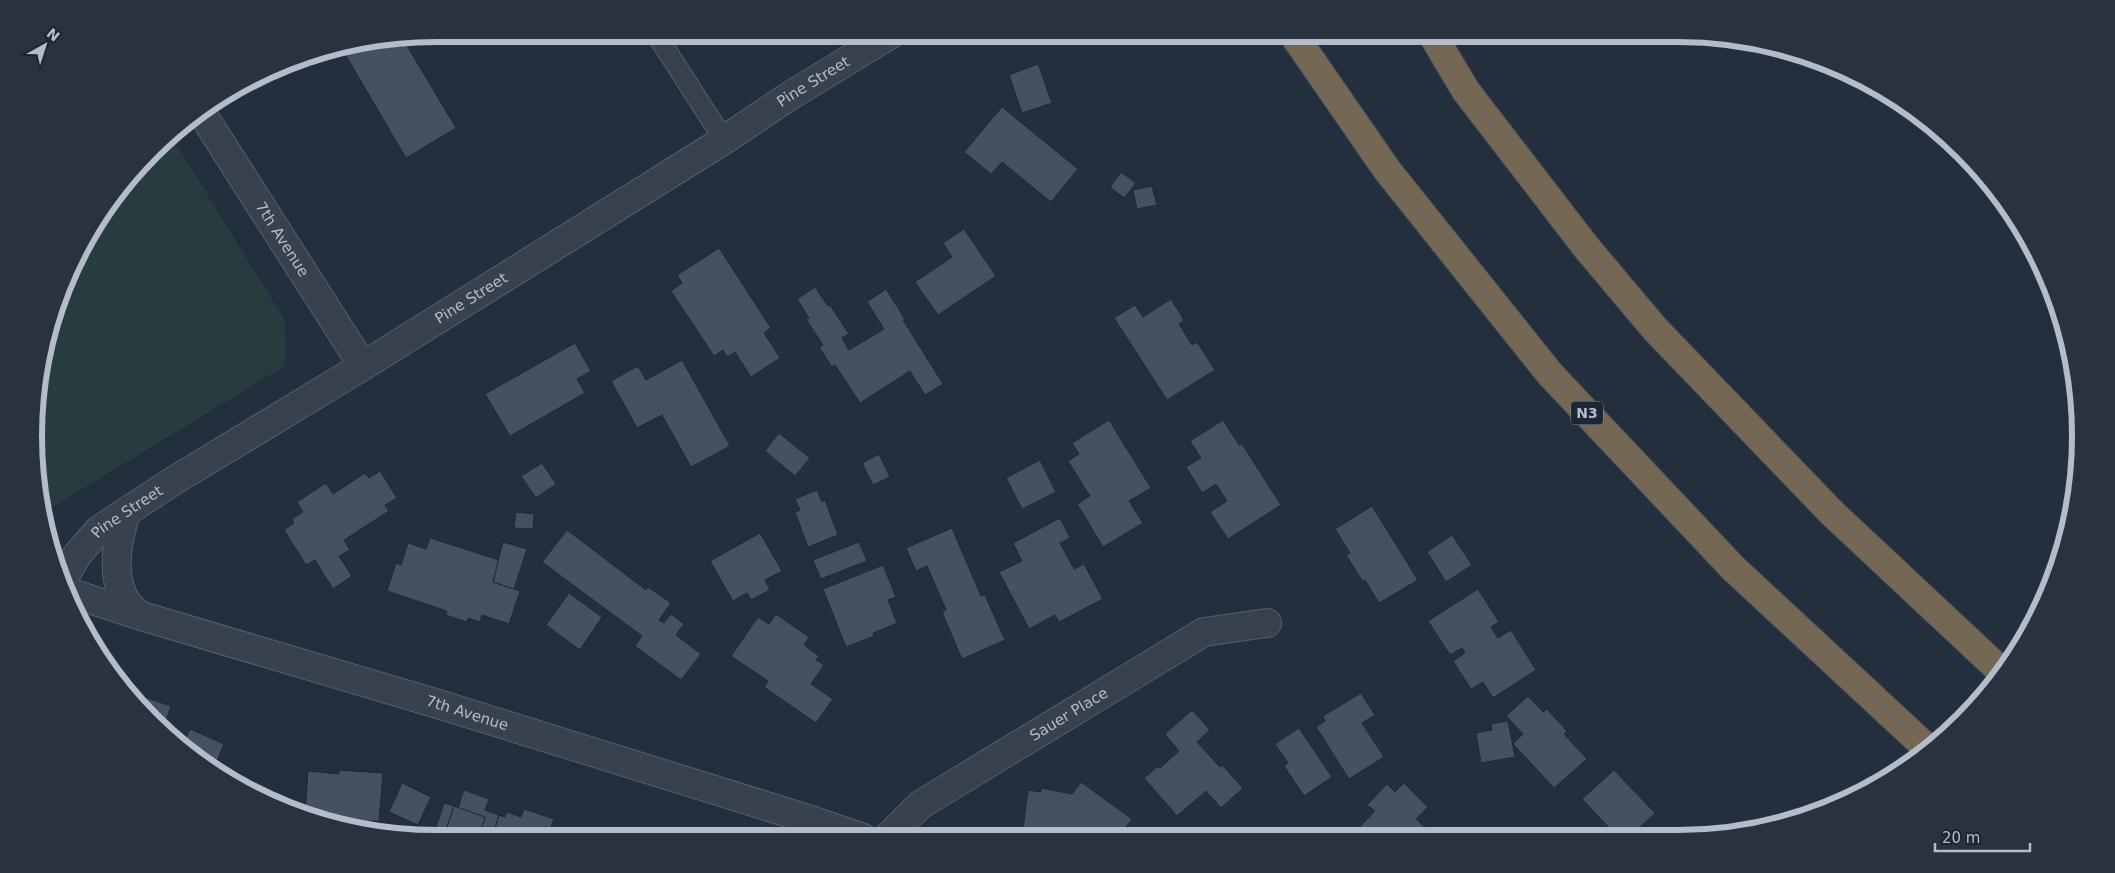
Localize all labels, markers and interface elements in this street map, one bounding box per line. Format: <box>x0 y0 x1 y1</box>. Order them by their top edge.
north arrow <box>20 20 70 70</box>
text: N <box>44 25 63 45</box>
street label: Pine Street <box>774 52 853 111</box>
street label: 7th Avenue <box>252 198 313 280</box>
street label: Pine Street <box>432 269 511 328</box>
road number: N3 <box>1571 402 1603 424</box>
street label: Pine Street <box>87 481 166 542</box>
street label: Sauer Place <box>1026 684 1111 745</box>
street label: 7th Avenue <box>424 692 511 734</box>
scale bar <box>1935 820 2030 852</box>
text: 20 m <box>1942 829 1980 847</box>

